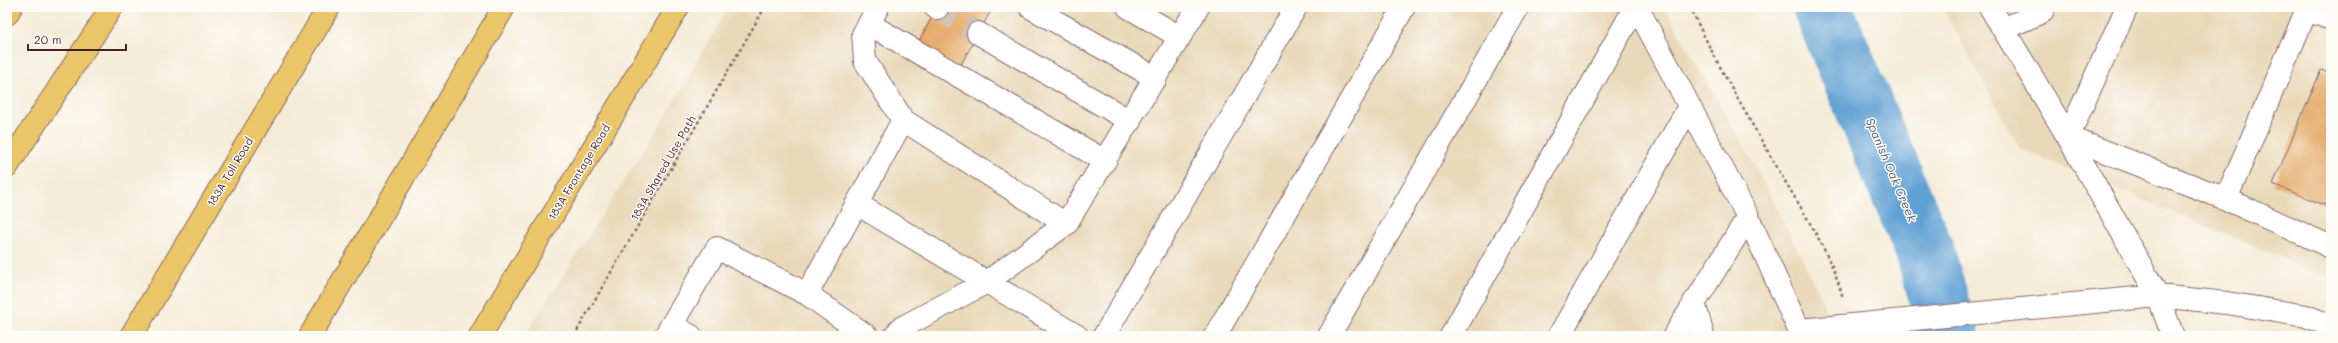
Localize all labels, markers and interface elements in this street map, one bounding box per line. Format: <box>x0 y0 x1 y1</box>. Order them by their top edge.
scale bar <box>28 26 126 52</box>
text: 20 m <box>34 31 62 47</box>
street label: 183A Shared Use Path <box>626 113 699 223</box>
water label: Spanish Oak Creek <box>1863 115 1921 225</box>
street label: 183A Frontage Road <box>544 121 613 222</box>
street label: 183A Toll Road <box>203 134 256 209</box>

